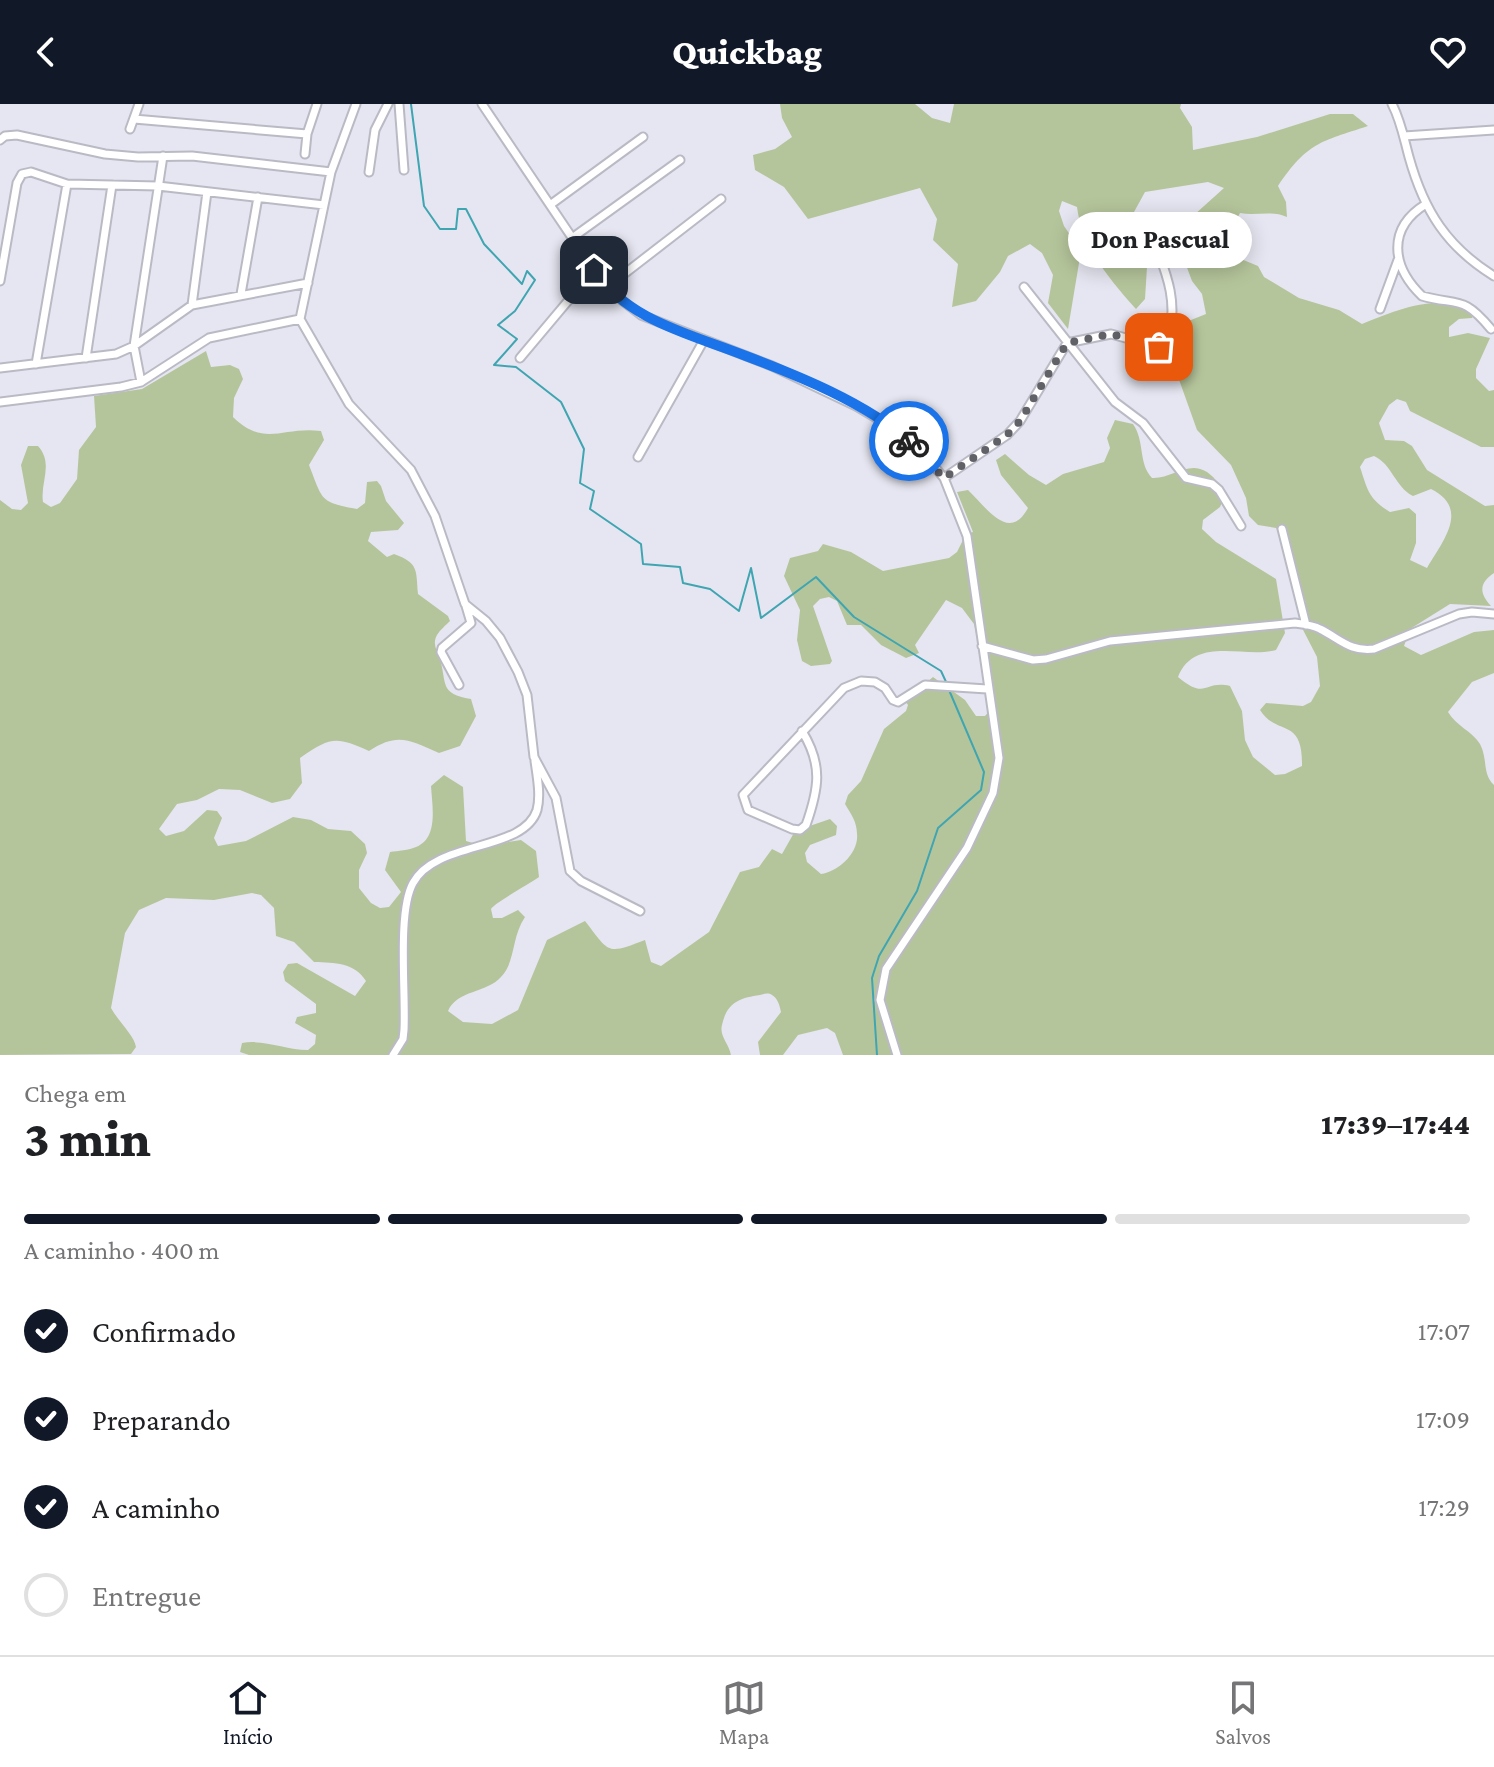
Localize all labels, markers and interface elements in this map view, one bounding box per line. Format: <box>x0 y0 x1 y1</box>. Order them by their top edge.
icon: back <box>24 30 68 74</box>
icon: heart <box>1426 30 1470 74</box>
text: Quickbag <box>672 32 822 72</box>
callout: Don Pascual <box>1067 211 1251 267</box>
text: Don Pascual <box>1091 225 1229 254</box>
pin <box>560 236 628 304</box>
icon: home <box>572 248 616 292</box>
pin <box>1125 313 1193 381</box>
icon: bag <box>1137 325 1181 369</box>
courier <box>869 401 949 481</box>
icon: bike <box>887 419 931 463</box>
text: Chega em <box>24 1079 126 1108</box>
text: 17:39–17:44 <box>1321 1107 1470 1140</box>
text: 3 min <box>24 1109 151 1167</box>
text: A caminho · 400 m <box>24 1236 219 1265</box>
icon: check <box>24 1309 68 1353</box>
text: Confirmado <box>92 1315 236 1348</box>
text: 17:07 <box>1418 1317 1470 1346</box>
icon: check <box>24 1397 68 1441</box>
text: Preparando <box>92 1403 231 1436</box>
text: 17:09 <box>1416 1405 1470 1434</box>
icon: check <box>24 1485 68 1529</box>
text: A caminho <box>92 1491 220 1524</box>
text: 17:29 <box>1418 1493 1470 1522</box>
text: Entregue <box>92 1579 201 1612</box>
tab: Início <box>223 1676 273 1749</box>
tab: Mapa <box>719 1676 769 1749</box>
tab: Salvos <box>1215 1676 1271 1749</box>

